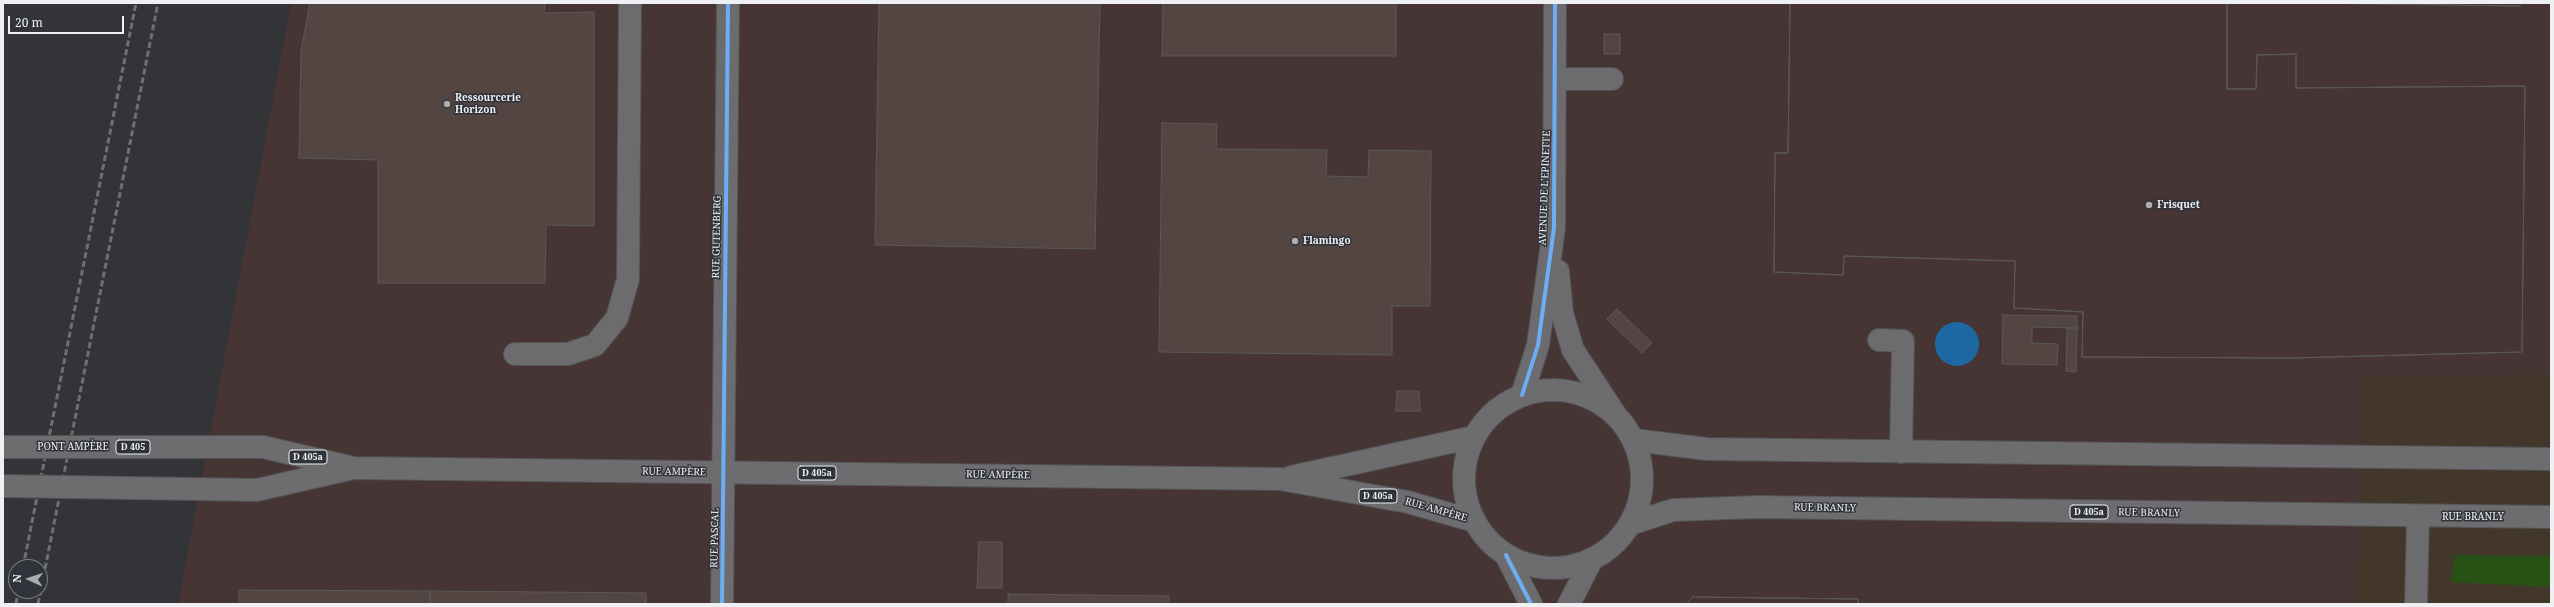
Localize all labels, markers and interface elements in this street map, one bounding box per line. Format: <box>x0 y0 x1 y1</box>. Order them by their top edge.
scale bar <box>10 8 126 34</box>
text: 20 m <box>15 14 43 31</box>
place label: Ressourcerie Horizon <box>455 92 521 116</box>
marker: Ressourcerie Horizon <box>442 99 452 109</box>
street label: AVENUE DE L'EPINETTE <box>1537 130 1553 246</box>
street label: RUE GUTENBERG <box>710 195 724 279</box>
place label: Frisquet <box>2157 199 2200 211</box>
marker: Frisquet <box>2144 200 2154 210</box>
place label: Flamingo <box>1303 235 1351 247</box>
marker: Flamingo <box>1290 236 1300 246</box>
road number: D 405 <box>116 440 150 454</box>
street label: PONT AMPÈRE <box>37 441 109 453</box>
road number: D 405a <box>289 450 327 464</box>
street label: RUE AMPÈRE <box>642 465 706 479</box>
road number: D 405a <box>798 466 836 480</box>
street label: RUE AMPÈRE <box>966 468 1030 482</box>
road number: D 405a <box>1359 489 1397 503</box>
street label: RUE AMPÈRE <box>1404 495 1468 525</box>
street label: RUE BRANLY <box>1794 501 1856 515</box>
road number: D 405a <box>2070 505 2108 519</box>
street label: RUE BRANLY <box>2118 506 2180 520</box>
street label: RUE PASCAL <box>708 508 722 568</box>
street label: RUE BRANLY <box>2442 511 2504 523</box>
north arrow <box>8 559 48 599</box>
text: N <box>9 574 24 583</box>

